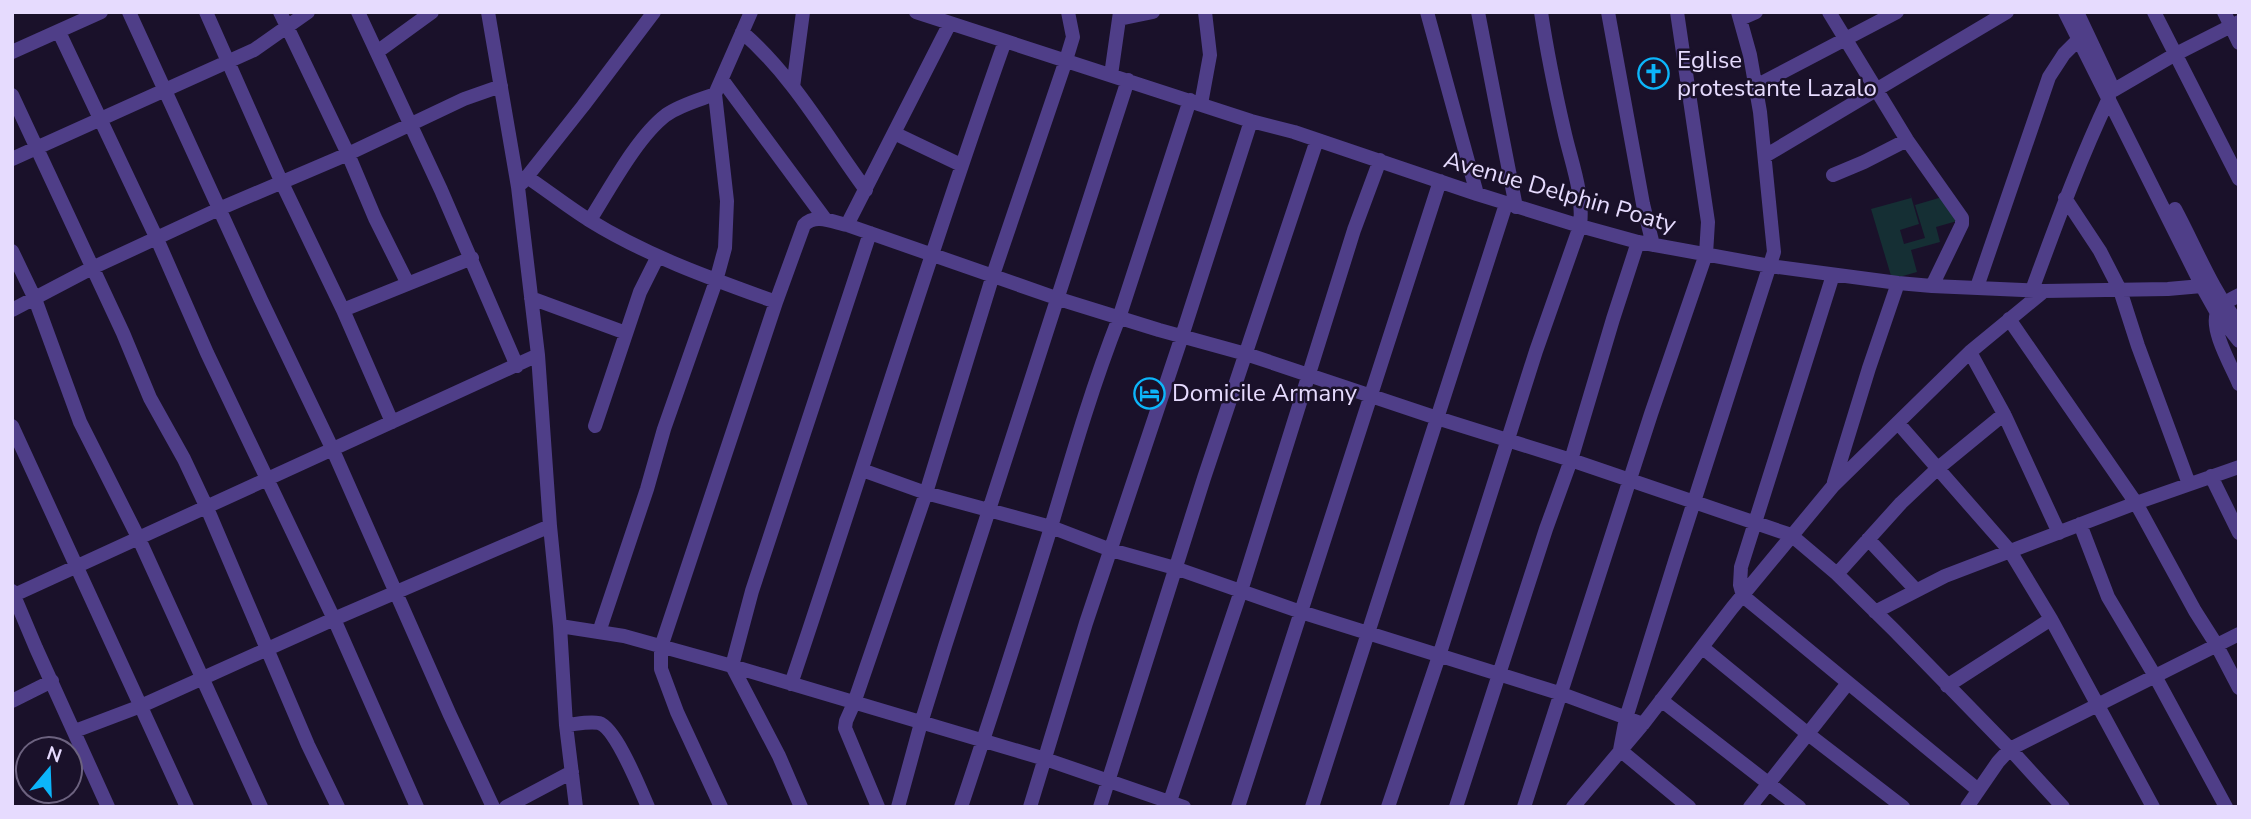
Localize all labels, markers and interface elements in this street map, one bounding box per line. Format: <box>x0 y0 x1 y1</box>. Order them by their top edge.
place label: Eglise protestante Lazalo <box>1677 44 1877 104</box>
church icon: Eglise protestante Lazalo <box>1637 57 1671 91</box>
street label: Avenue Delphin Poaty <box>1440 144 1680 241</box>
hotel icon: Domicile Armany <box>1132 376 1166 410</box>
place label: Domicile Armany <box>1172 377 1358 409</box>
north arrow <box>14 735 84 805</box>
text: N <box>43 740 65 769</box>

